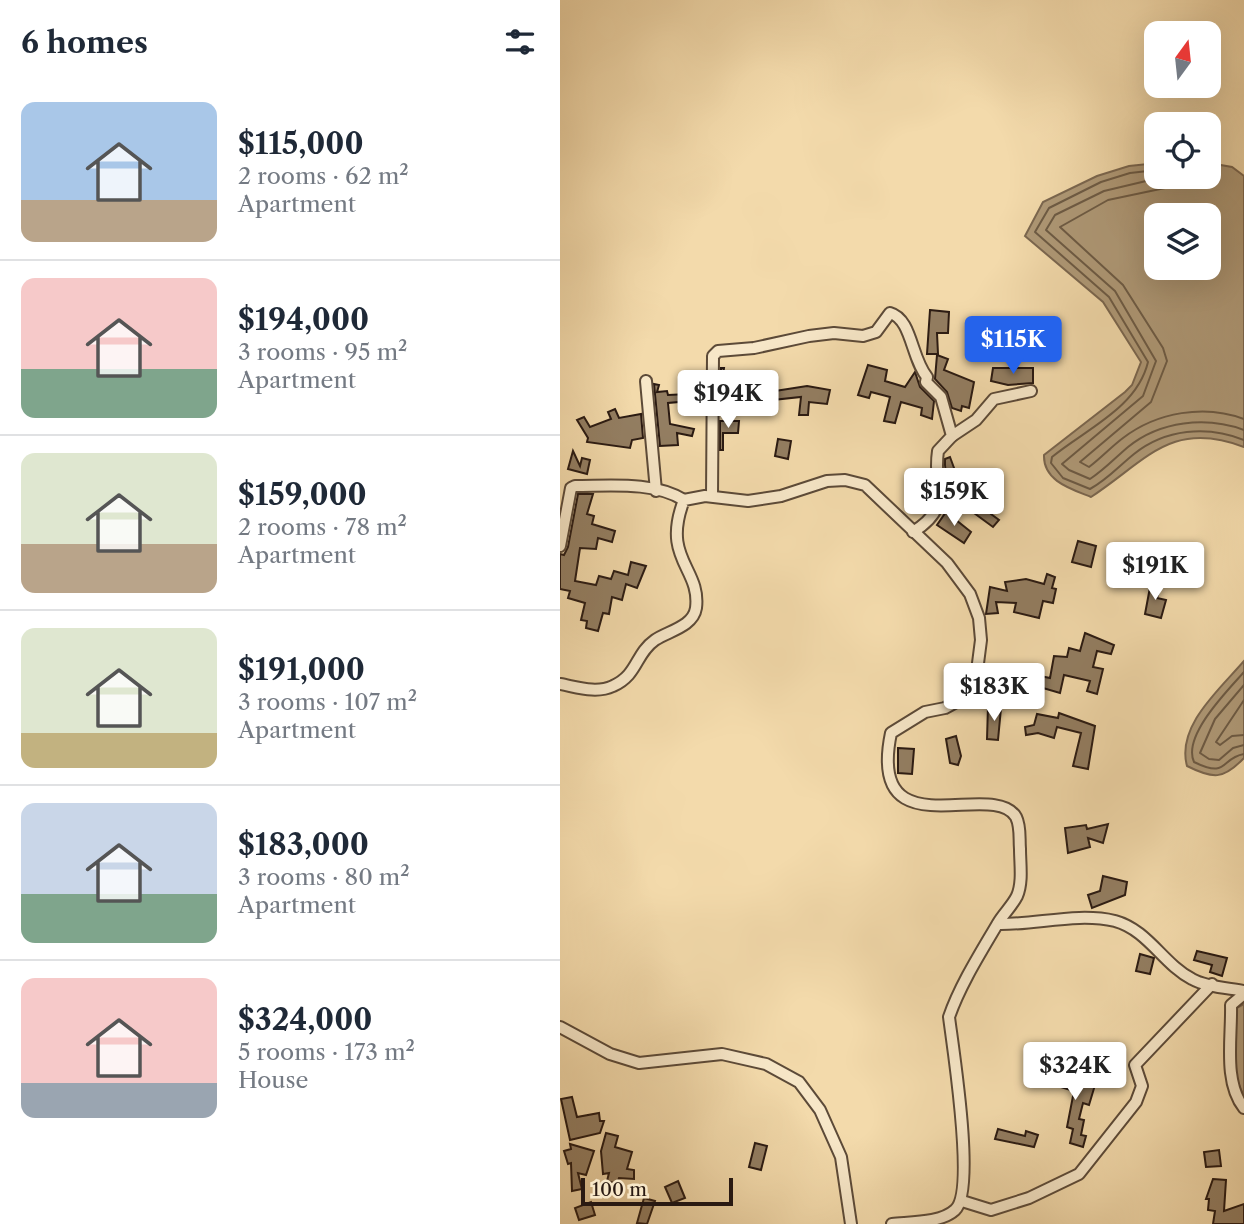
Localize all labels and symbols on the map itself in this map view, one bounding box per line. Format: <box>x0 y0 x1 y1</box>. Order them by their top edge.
north arrow <box>1144 21 1222 98</box>
pin: $115K <box>964 316 1062 376</box>
pin: $194K <box>679 370 777 430</box>
pin: $159K <box>905 468 1003 528</box>
pin: $191K <box>1106 542 1204 602</box>
pin: $183K <box>945 664 1043 723</box>
pin: $324K <box>1026 1042 1124 1102</box>
scale bar <box>581 1175 733 1207</box>

